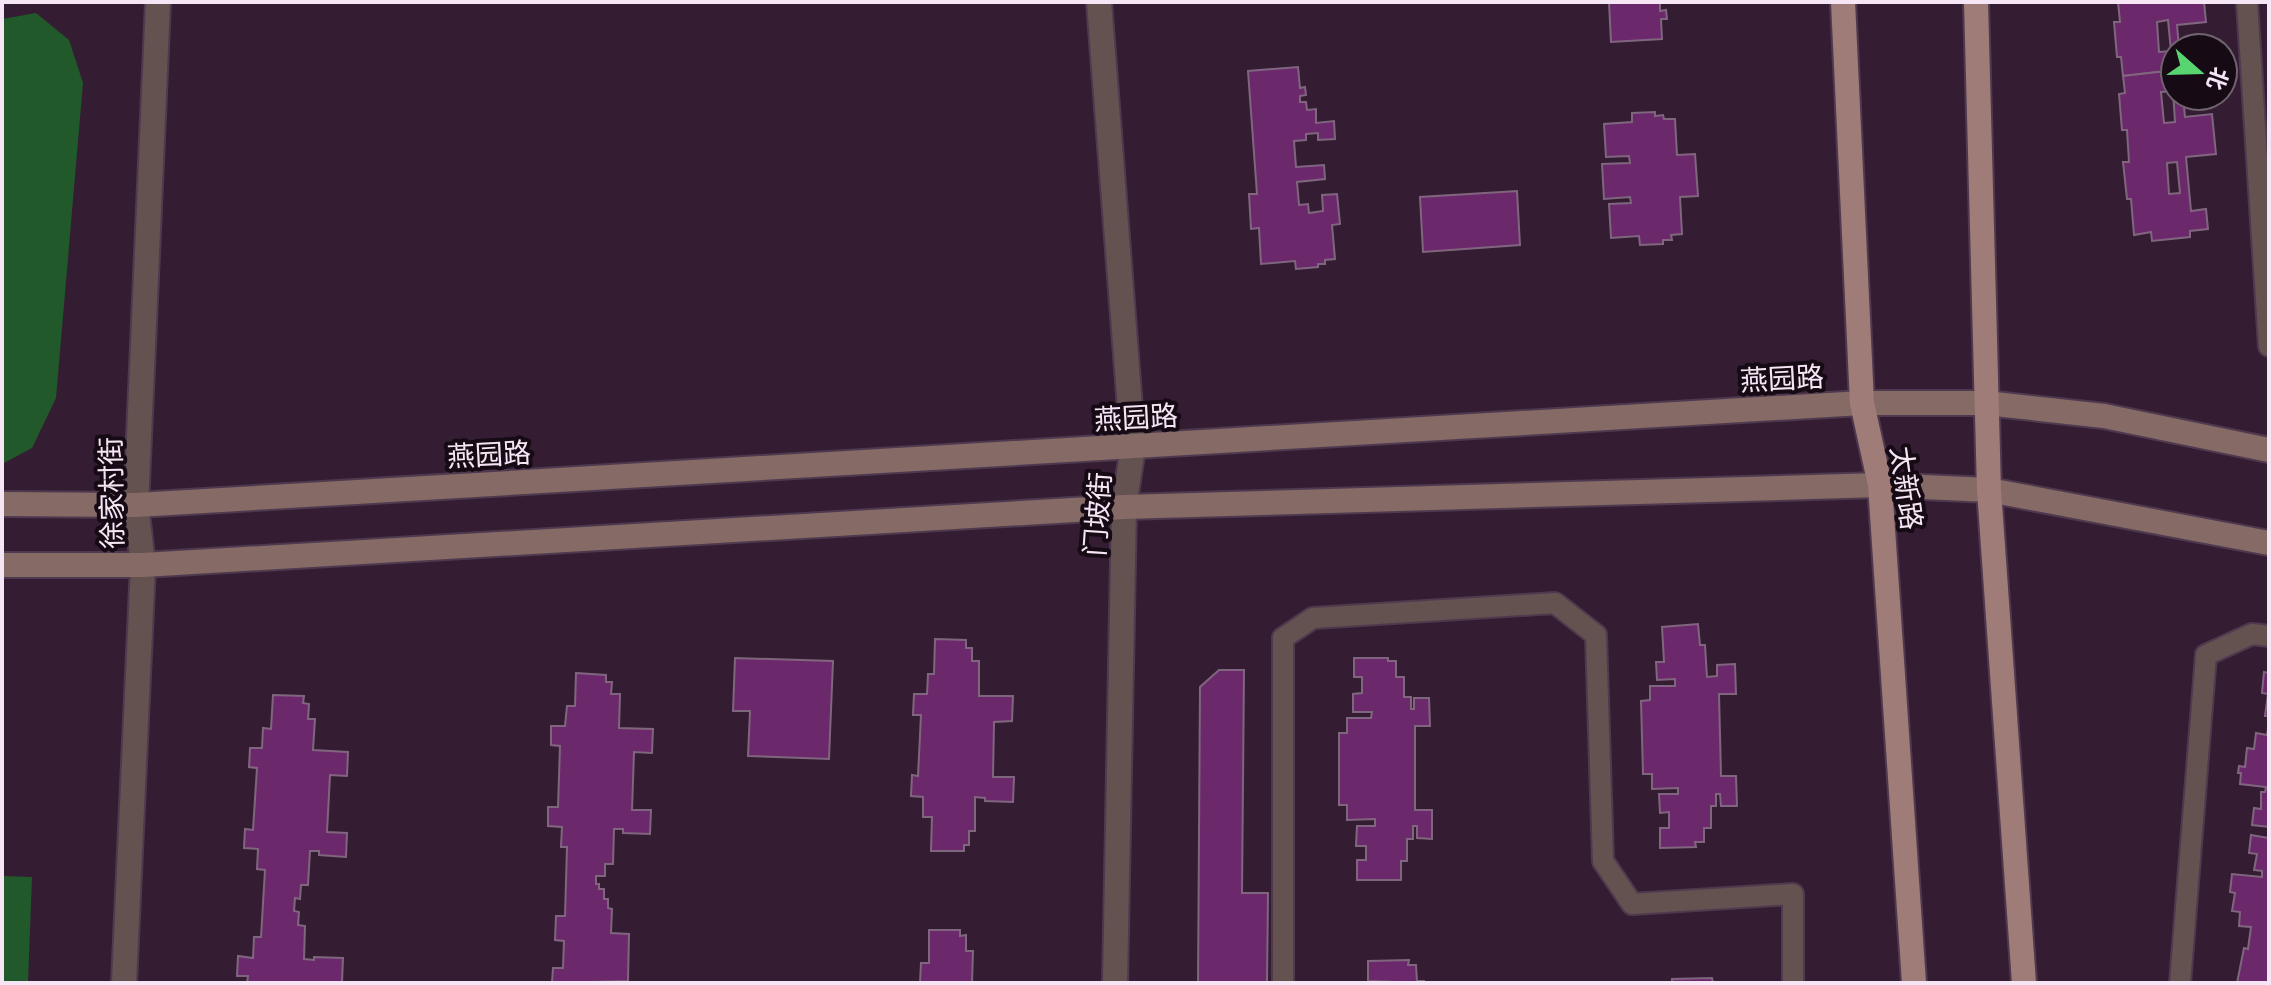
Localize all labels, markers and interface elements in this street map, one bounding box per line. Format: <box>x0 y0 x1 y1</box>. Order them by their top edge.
north arrow <box>2159 32 2239 112</box>
text: 北 <box>2201 64 2235 94</box>
street label: 燕园路 <box>1739 357 1825 399</box>
street label: 燕园路 <box>1093 396 1179 438</box>
street label: 燕园路 <box>446 433 532 475</box>
street label: 徐家村街 <box>92 437 130 549</box>
street label: 太新路 <box>1883 444 1931 532</box>
street label: 门坡街 <box>1076 471 1118 557</box>

